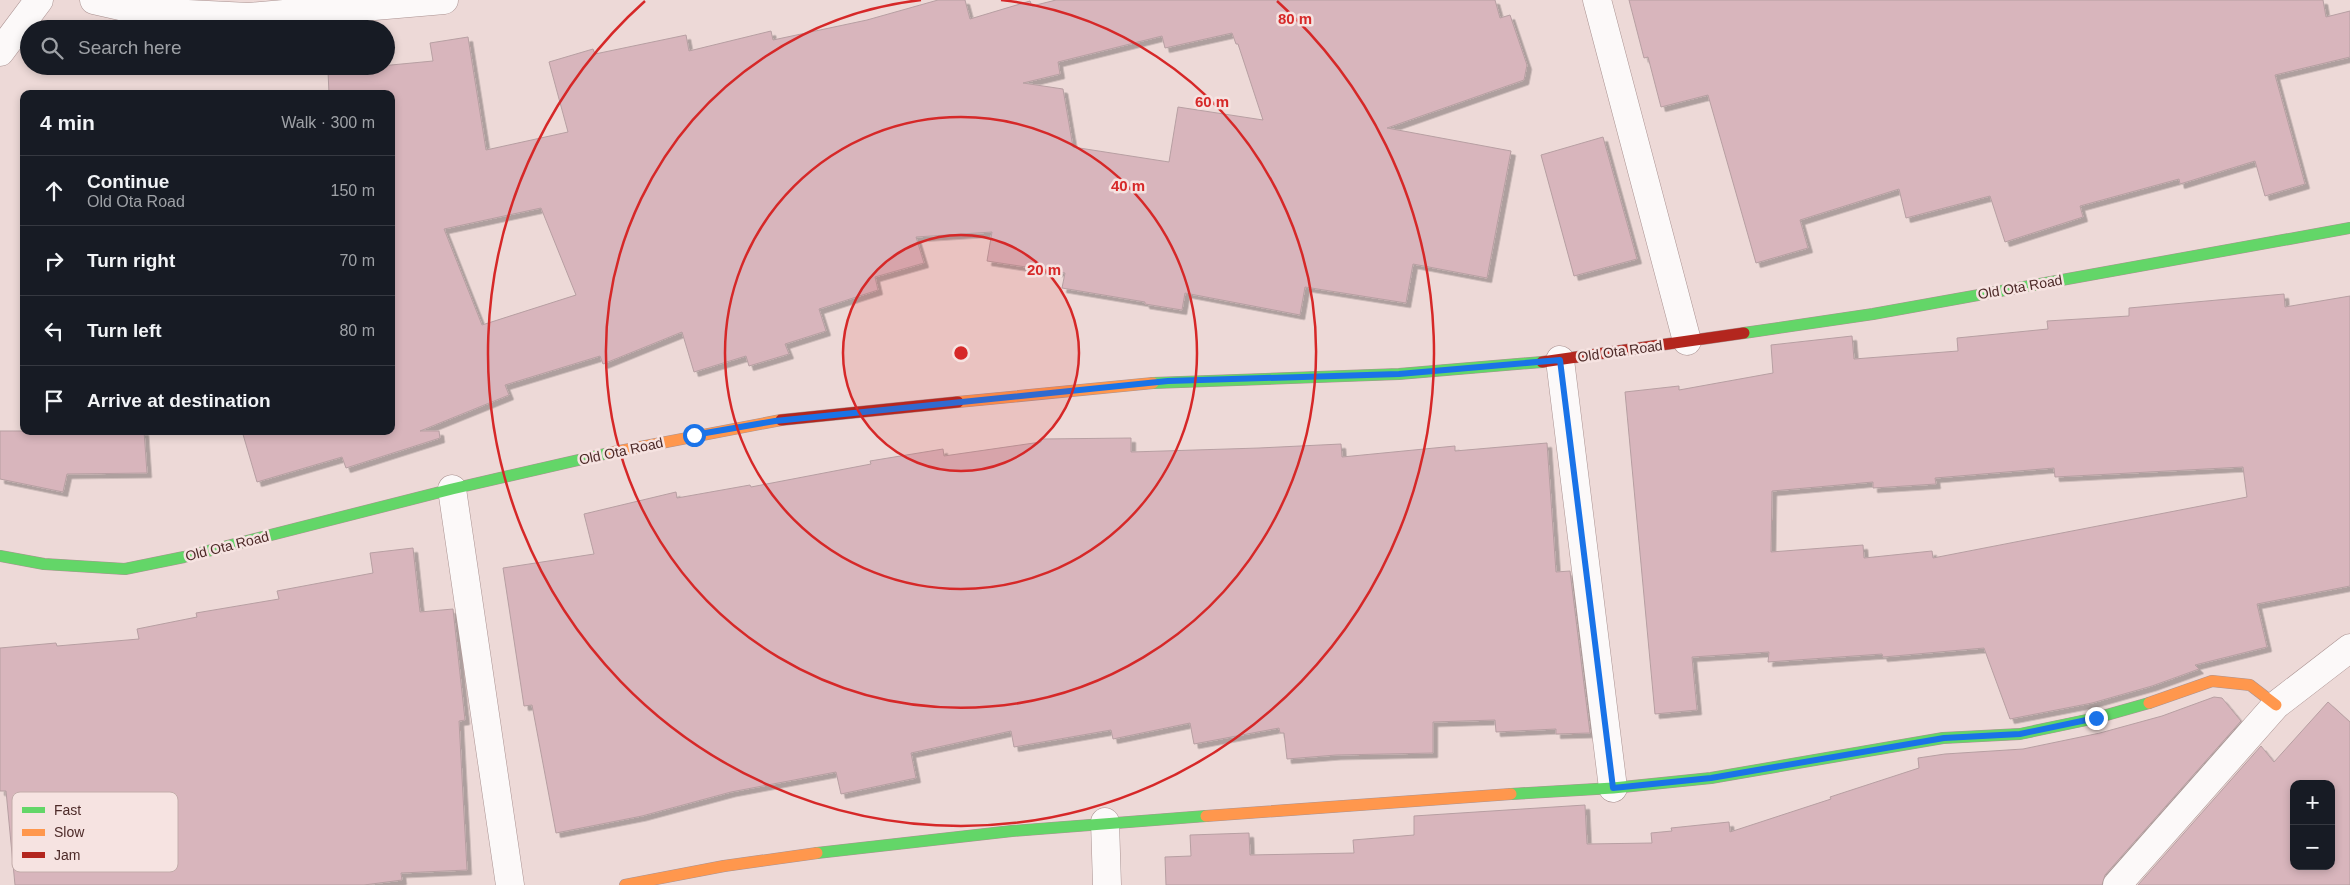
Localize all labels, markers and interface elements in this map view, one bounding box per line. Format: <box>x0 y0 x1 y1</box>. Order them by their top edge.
text: 80 m <box>1278 10 1312 27</box>
search box <box>20 20 395 75</box>
icon: search <box>38 34 66 62</box>
text: Search here <box>78 37 182 58</box>
text: 60 m <box>1195 93 1229 110</box>
text: 4 min <box>40 111 95 134</box>
text: Walk · 300 m <box>281 114 375 131</box>
text: Continue <box>87 171 169 192</box>
icon: ahead <box>40 177 68 205</box>
text: 40 m <box>1111 177 1145 194</box>
text: 150 m <box>331 182 375 199</box>
text: Old Ota Road <box>87 193 185 210</box>
icon: right <box>40 247 68 275</box>
text: Turn right <box>87 250 175 271</box>
text: 70 m <box>339 252 375 269</box>
text: 20 m <box>1027 261 1061 278</box>
street label: Old Ota Road <box>1976 272 2064 302</box>
icon: left <box>40 317 68 345</box>
text: Turn left <box>87 320 162 341</box>
text: 80 m <box>339 322 375 339</box>
street label: Old Ota Road <box>1576 337 1664 365</box>
centre of rings <box>952 344 970 362</box>
icon: arrive <box>40 387 68 415</box>
text: Arrive at destination <box>87 390 271 411</box>
route start <box>683 424 706 447</box>
street label: Old Ota Road <box>577 434 665 468</box>
street label: Old Ota Road <box>184 528 270 564</box>
route end <box>2085 707 2108 730</box>
map controls <box>2290 780 2335 870</box>
button: + <box>2290 780 2335 825</box>
legend <box>12 792 178 872</box>
text: Fast <box>54 802 81 818</box>
text: Slow <box>54 824 85 840</box>
button: − <box>2290 825 2335 870</box>
text: Jam <box>54 847 80 863</box>

